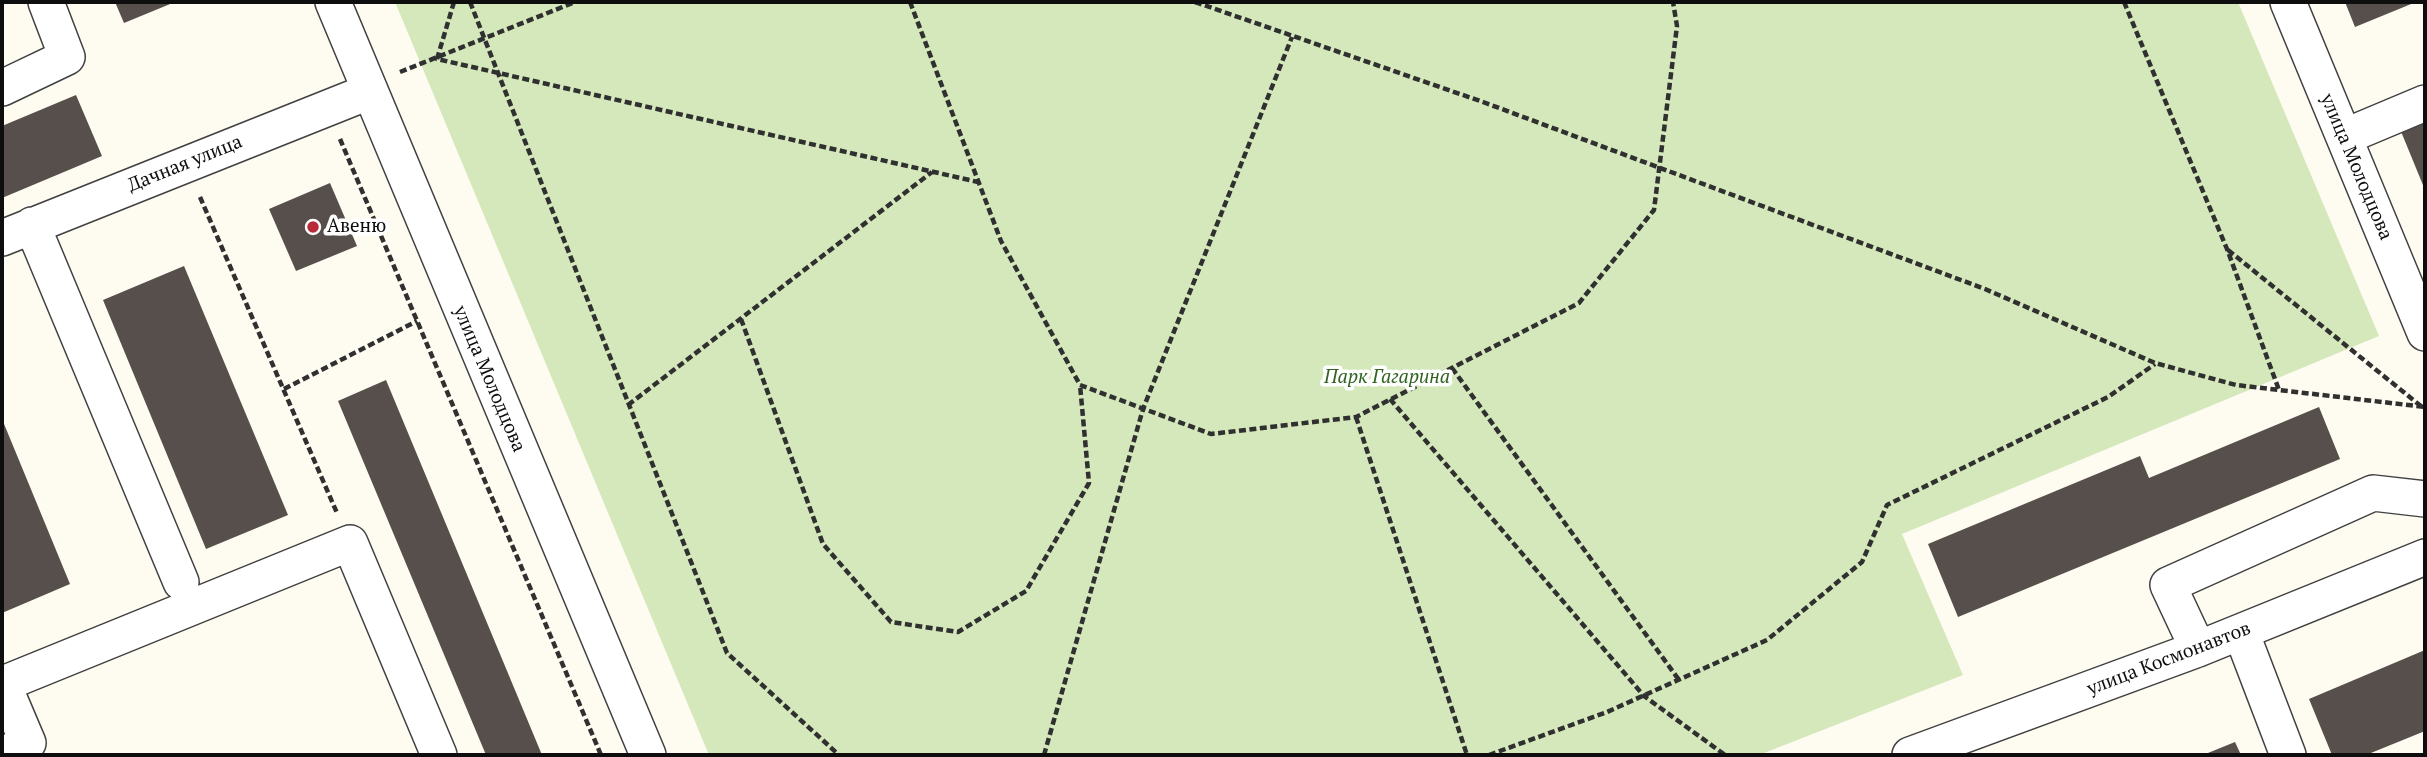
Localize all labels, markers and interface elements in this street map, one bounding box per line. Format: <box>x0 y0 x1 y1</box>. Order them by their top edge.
street label: улица Молодцова <box>2315 90 2397 244</box>
street label: Дачная улица <box>124 131 246 197</box>
place label: Авеню <box>327 216 386 238</box>
marker: Авеню <box>305 219 321 235</box>
street label: улица Молодцова <box>448 302 530 456</box>
park label: Парк Гагарина <box>1324 367 1450 389</box>
street label: улица Космонавтов <box>2084 617 2254 701</box>

